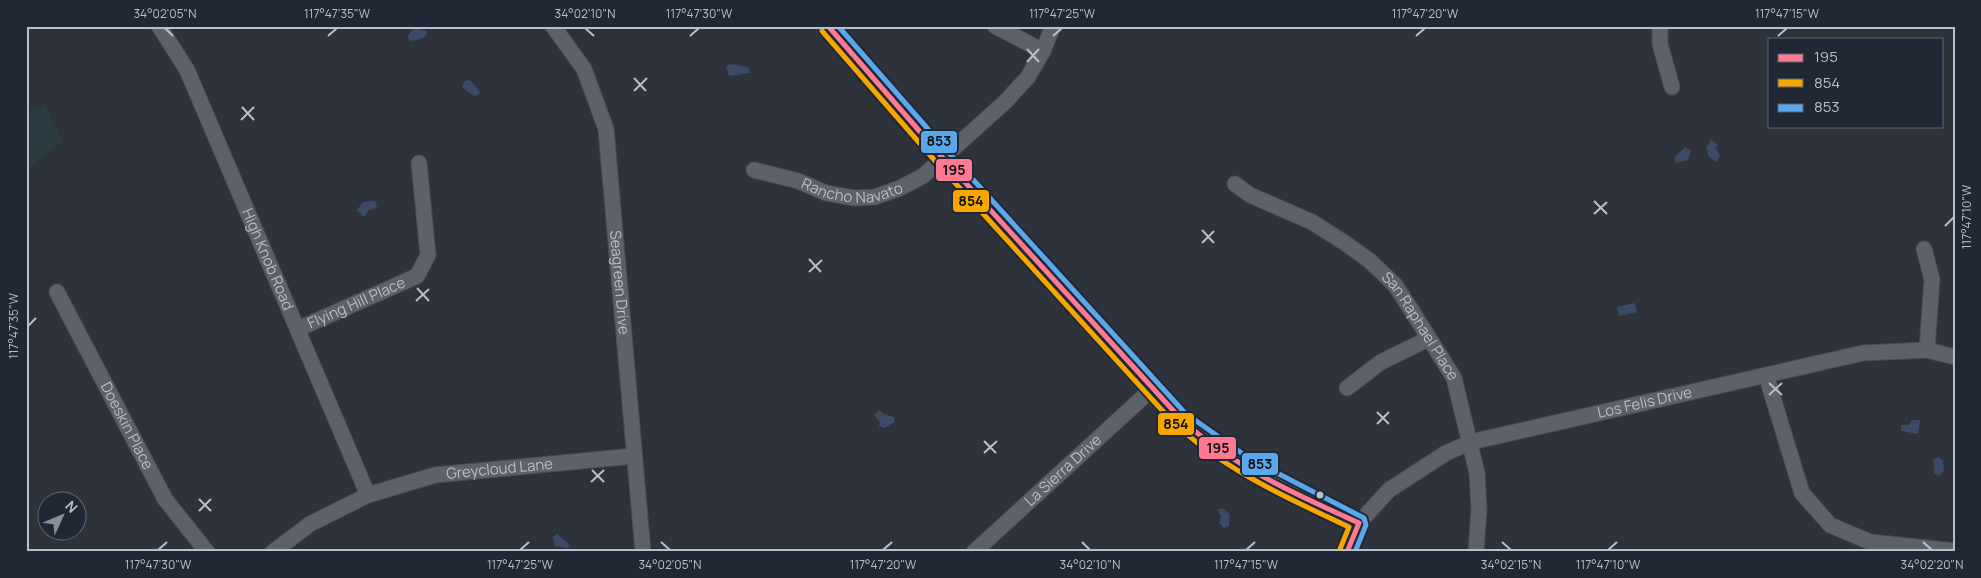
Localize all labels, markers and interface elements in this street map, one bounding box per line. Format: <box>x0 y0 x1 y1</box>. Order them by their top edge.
text: 34°02'05"N <box>133 5 197 22</box>
text: 117°47'35"W <box>304 5 371 22</box>
text: 34°02'10"N <box>555 5 615 22</box>
text: 117°47'30"W <box>666 5 733 22</box>
text: 117°47'25"W <box>1029 5 1096 22</box>
text: 117°47'20"W <box>1392 5 1459 22</box>
text: 117°47'15"W <box>1755 5 1820 22</box>
legend <box>1768 38 1944 128</box>
text: 195 <box>1814 46 1838 67</box>
text: 854 <box>1814 72 1840 93</box>
text: 853 <box>1814 96 1840 117</box>
line badge: 853 <box>920 130 958 154</box>
text: 853 <box>927 131 951 150</box>
line badge: 195 <box>935 158 973 182</box>
text: 195 <box>942 160 966 179</box>
street label: Rancho Navato <box>798 173 906 208</box>
text: 117°47'10"W <box>1958 184 1975 249</box>
line badge: 854 <box>952 189 990 213</box>
text: 854 <box>958 191 984 210</box>
street label: High Knob Road <box>237 205 299 313</box>
street label: Seagreen Drive <box>605 229 635 336</box>
street label: San Raphael Place <box>1377 267 1464 385</box>
street label: Flying Hill Place <box>304 271 409 333</box>
text: 117°47'35"W <box>5 292 22 359</box>
street label: Doeskin Place <box>96 378 159 473</box>
street label: Los Felis Drive <box>1595 381 1694 423</box>
line badge: 854 <box>1157 412 1195 436</box>
text: 854 <box>1163 414 1189 433</box>
street label: La Sierra Drive <box>1020 429 1106 511</box>
line badge: 195 <box>1198 436 1237 460</box>
text: 195 <box>1206 438 1230 457</box>
line badge: 853 <box>1241 452 1279 476</box>
street label: Greycloud Lane <box>445 453 554 484</box>
text: 853 <box>1248 454 1272 473</box>
north arrow <box>38 490 88 540</box>
unlabelled marker <box>1315 490 1325 500</box>
text: N <box>61 496 82 517</box>
text: 117°47'30"W <box>125 556 192 573</box>
text: 117°47'25"W <box>487 556 554 573</box>
text: 34°02'05"N <box>638 556 702 573</box>
text: 117°47'20"W <box>850 556 917 573</box>
text: 34°02'10"N <box>1060 556 1120 573</box>
text: 117°47'15"W <box>1214 556 1279 573</box>
text: 34°02'15"N <box>1481 556 1541 573</box>
text: 117°47'10"W <box>1576 556 1641 573</box>
text: 34°02'20"N <box>1901 556 1963 573</box>

